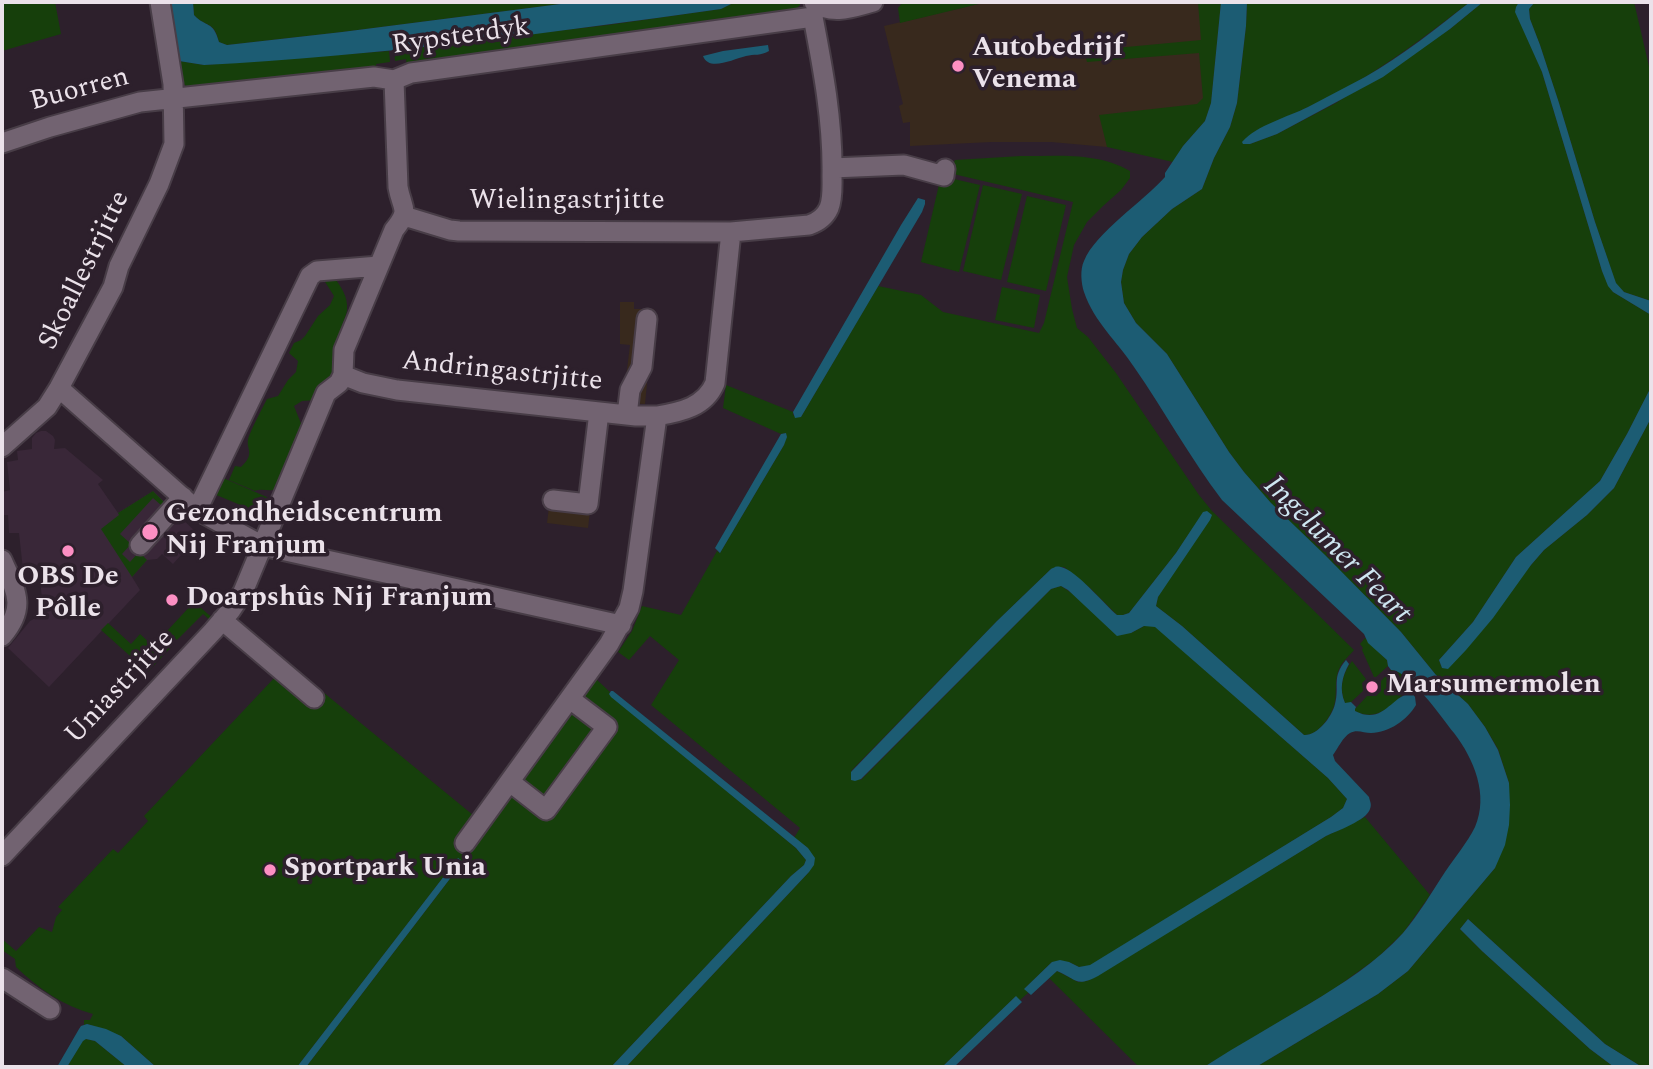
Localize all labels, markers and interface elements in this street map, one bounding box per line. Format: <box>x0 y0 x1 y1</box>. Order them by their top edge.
street label: Rypsterdyk <box>390 12 532 64</box>
place label: Autobedrijf Venema <box>972 33 1123 99</box>
marker: Autobedrijf Venema <box>950 58 966 74</box>
street label: Buorren <box>27 62 133 120</box>
street label: Skoallestrjitte <box>33 186 139 356</box>
street label: Wielingastrjitte <box>469 186 665 220</box>
street label: Andringastrjitte <box>400 346 604 400</box>
water label: Ingelumer Feart <box>1255 470 1417 632</box>
place label: Gezondheidscentrum Nij Franjum <box>166 499 442 565</box>
marker: Gezondheidscentrum Nij Franjum <box>140 522 160 542</box>
marker: OBS De Pôlle <box>60 543 76 559</box>
place label: OBS De Pôlle <box>17 562 119 628</box>
place label: Doarpshûs Nij Franjum <box>186 583 493 617</box>
marker: Doarpshûs Nij Franjum <box>164 592 180 608</box>
street label: Uniastrjitte <box>59 624 183 752</box>
place label: Marsumermolen <box>1386 670 1601 704</box>
marker: Marsumermolen <box>1364 679 1380 695</box>
place label: Sportpark Unia <box>284 853 486 887</box>
marker: Sportpark Unia <box>262 862 278 878</box>

